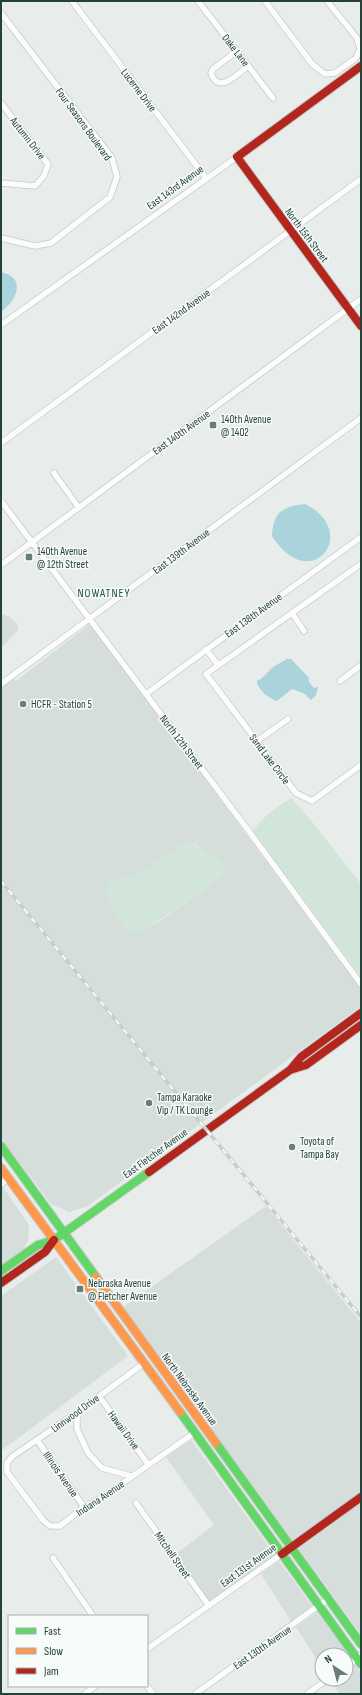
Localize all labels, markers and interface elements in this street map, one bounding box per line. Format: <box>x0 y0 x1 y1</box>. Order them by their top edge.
street label: Dake Lane <box>219 32 252 69</box>
street label: Lucerne Drive <box>118 66 159 114</box>
street label: Four Seasons Boulevard <box>53 85 115 164</box>
street label: Autumn Drive <box>6 114 48 162</box>
street label: East 143rd Avenue <box>144 162 206 212</box>
street label: North 15th Street <box>282 206 332 266</box>
street label: East 142nd Avenue <box>150 286 213 337</box>
street label: East 140th Avenue <box>150 407 213 458</box>
place label: 140th Avenue @ 1402 <box>221 413 271 439</box>
marker: 140th Avenue @ 1402 <box>208 420 218 430</box>
street label: East 139th Avenue <box>150 526 212 577</box>
place label: 140th Avenue @ 12th Street <box>37 545 89 571</box>
marker: 140th Avenue @ 12th Street <box>24 552 34 562</box>
district label: NOWATNEY <box>77 586 131 601</box>
street label: East 138th Avenue <box>222 590 284 641</box>
place label: HCFR - Station 5 <box>31 698 92 711</box>
marker: HCFR - Station 5 <box>18 699 28 709</box>
street label: North 12th Street <box>157 713 207 773</box>
street label: Sand Lake Circle <box>246 732 293 787</box>
place label: Tampa Karaoke Vip / TK Lounge <box>157 1091 213 1117</box>
marker: Tampa Karaoke Vip / TK Lounge <box>144 1098 154 1108</box>
street label: East Fletcher Avenue <box>120 1126 190 1181</box>
place label: Toyota of Tampa Bay <box>300 1135 340 1161</box>
marker: Toyota of Tampa Bay <box>287 1142 297 1152</box>
place label: Nebraska Avenue @ Fletcher Avenue <box>88 1277 157 1303</box>
marker: Nebraska Avenue @ Fletcher Avenue <box>75 1284 85 1294</box>
street label: North Nebraska Avenue <box>159 1351 220 1428</box>
street label: Linnwood Drive <box>49 1392 102 1435</box>
street label: Hawaii Drive <box>105 1408 142 1452</box>
street label: Illinois Avenue <box>40 1449 81 1500</box>
street label: Indiana Avenue <box>74 1478 127 1519</box>
street label: Mitchell Street <box>152 1529 194 1582</box>
street label: East 131st Avenue <box>218 1541 279 1590</box>
legend <box>8 1615 148 1687</box>
street label: East 130th Avenue <box>231 1623 294 1672</box>
text: Fast <box>44 1624 61 1639</box>
text: Slow <box>44 1644 63 1659</box>
north arrow <box>314 1647 354 1687</box>
text: N <box>322 1652 335 1666</box>
text: Jam <box>43 1664 59 1679</box>

